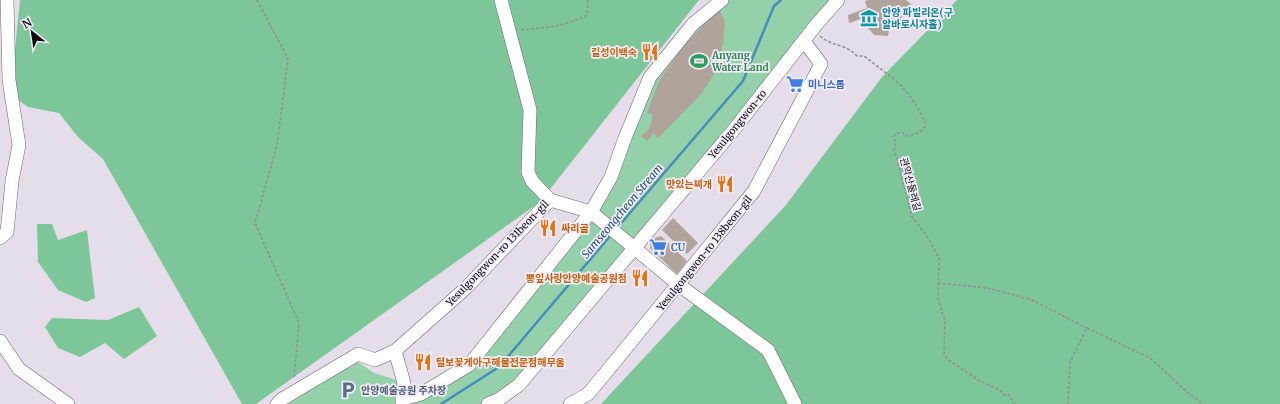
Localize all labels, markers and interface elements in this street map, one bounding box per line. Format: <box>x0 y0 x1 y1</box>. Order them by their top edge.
place label: 안양 파빌리온(구 알바로시자홀) <box>882 6 953 31</box>
museum icon: 안양 파빌리온(구 알바로시자홀) <box>859 8 879 28</box>
north arrow <box>12 12 52 52</box>
text: N <box>20 15 35 32</box>
restaurant icon: 길성이백숙 <box>640 42 660 62</box>
place label: 길성이백숙 <box>591 46 637 59</box>
place label: Anyang Water Land <box>711 49 769 74</box>
sports icon: Anyang Water Land <box>689 51 709 71</box>
supermarket icon: 미니스톱 <box>785 74 805 94</box>
place label: 미니스톱 <box>808 78 845 91</box>
street label: Yesulgongwon-ro <box>705 87 769 162</box>
street label: 관악산둘레길 <box>897 156 924 212</box>
water label: Samseongcheon Stream <box>578 161 666 261</box>
restaurant icon: 맛있는찌개 <box>715 174 735 194</box>
place label: 맛있는찌개 <box>666 178 712 191</box>
street label: Yesulgongwon-ro 138beon-gil <box>653 193 755 314</box>
street label: Yesulgongwon-ro 131beon-gil <box>443 198 552 310</box>
restaurant icon: 싸리골 <box>538 218 558 238</box>
place label: 싸리골 <box>561 222 589 235</box>
supermarket icon: CU <box>648 237 668 257</box>
place label: CU <box>671 241 686 254</box>
restaurant icon: 뽕잎사랑안양예술공원점 <box>630 268 650 288</box>
place label: 뽕잎사랑안양예술공원점 <box>526 272 627 285</box>
restaurant icon: 털보꽃게아구해물전문점해무울 <box>413 352 433 372</box>
place label: 털보꽃게아구해물전문점해무울 <box>436 356 565 369</box>
parking icon: 안양예술공원 주차장 <box>338 380 358 400</box>
place label: 안양예술공원 주차장 <box>361 384 446 397</box>

